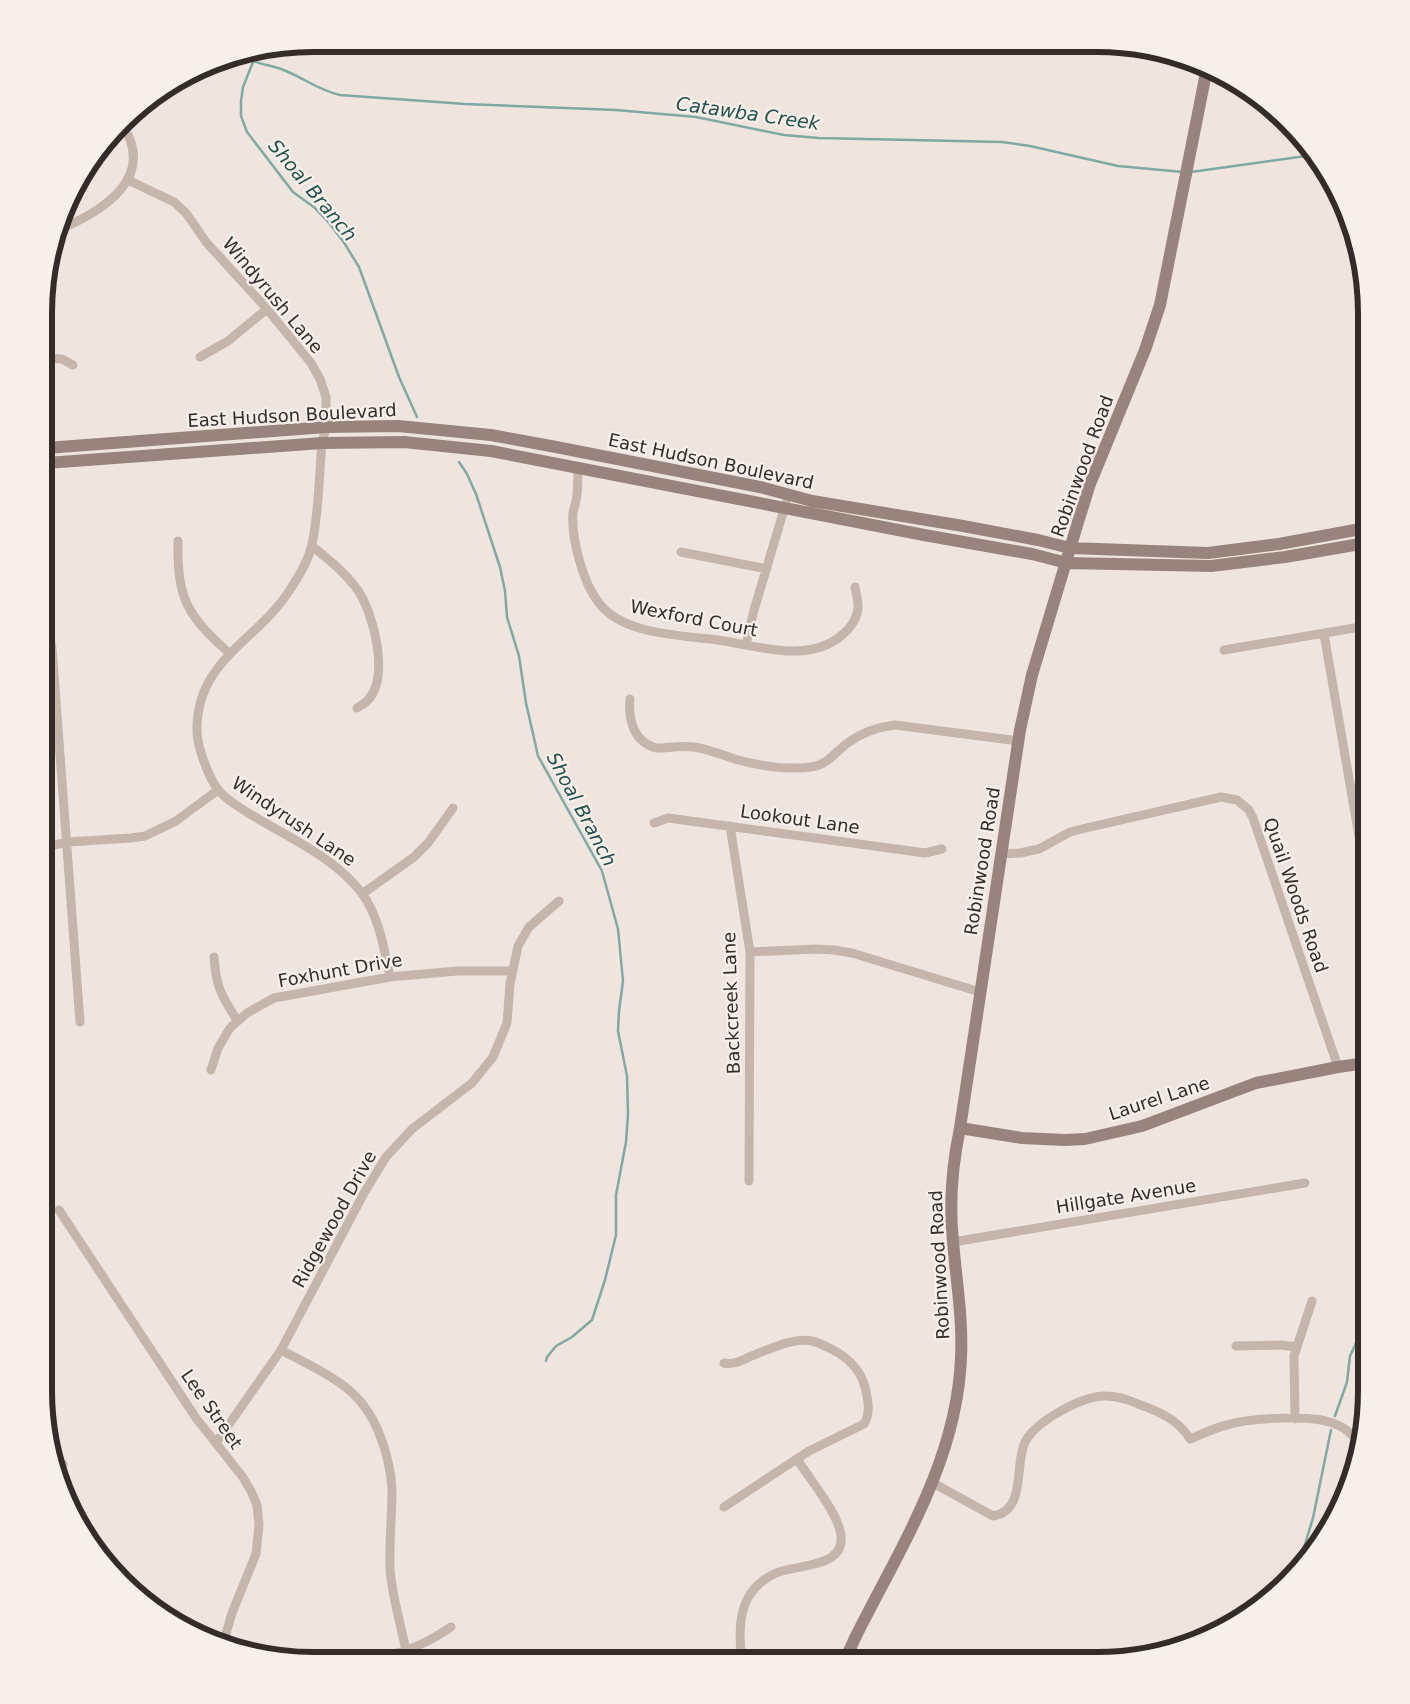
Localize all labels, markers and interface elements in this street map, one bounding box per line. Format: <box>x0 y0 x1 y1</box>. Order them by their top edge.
water label: Catawba Creek <box>675 92 822 134</box>
water label: Shoal Branch <box>264 135 362 245</box>
street label: Windyrush Lane <box>218 233 328 357</box>
street label: Robinwood Road <box>1047 392 1117 540</box>
street label: East Hudson Boulevard <box>187 399 397 431</box>
street label: East Hudson Boulevard <box>606 429 816 493</box>
street label: Wexford Court <box>629 595 759 641</box>
water label: Shoal Branch <box>543 748 621 870</box>
street label: Windyrush Lane <box>228 772 360 870</box>
street label: Robinwood Road <box>960 785 1004 937</box>
street label: Lookout Lane <box>739 800 861 838</box>
street label: Quail Woods Road <box>1260 815 1332 975</box>
street label: Backcreek Lane <box>718 931 744 1075</box>
street label: Foxhunt Drive <box>276 949 404 991</box>
street label: Laurel Lane <box>1106 1072 1212 1124</box>
street label: Ridgewood Drive <box>288 1147 380 1291</box>
street label: Hillgate Avenue <box>1054 1175 1198 1217</box>
street label: Robinwood Road <box>925 1190 953 1340</box>
street label: Lee Street <box>177 1365 247 1453</box>

